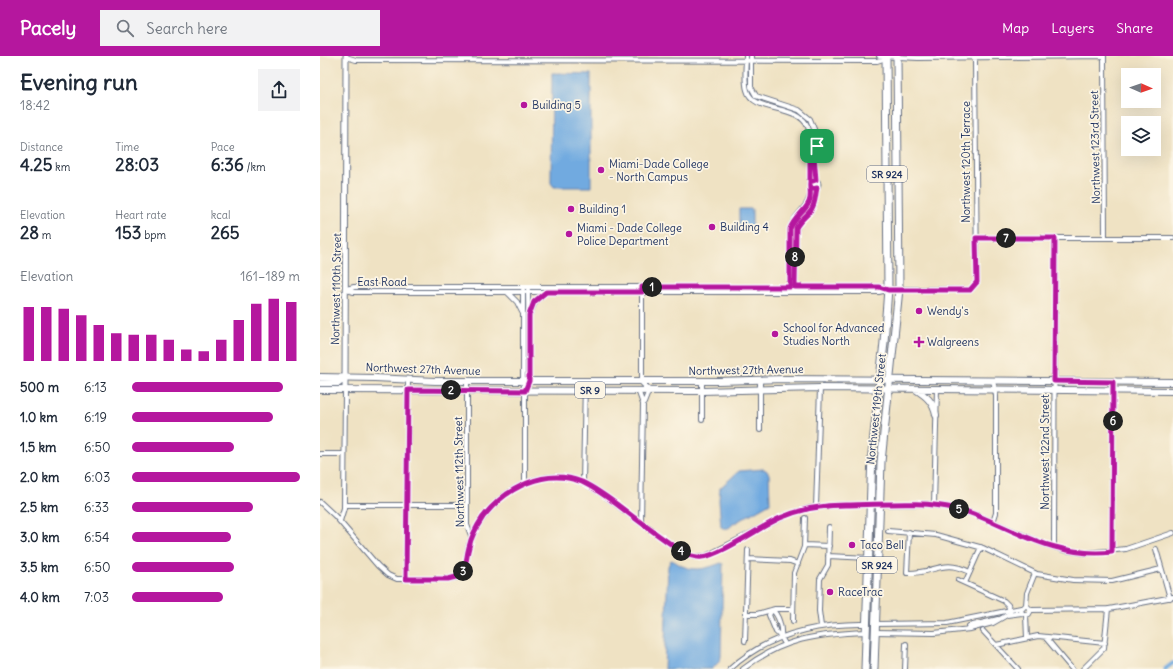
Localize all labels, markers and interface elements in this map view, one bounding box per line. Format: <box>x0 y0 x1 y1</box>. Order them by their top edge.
search box <box>100 10 380 46</box>
text: Pacely <box>20 16 76 40</box>
icon: search <box>114 17 136 39</box>
text: Search here <box>146 19 228 38</box>
text: Map <box>1002 19 1029 37</box>
text: Layers <box>1051 19 1094 37</box>
text: Share <box>1116 19 1153 37</box>
text: Evening run <box>20 68 138 96</box>
north arrow <box>1121 68 1161 108</box>
map controls <box>1121 68 1161 156</box>
button: share <box>258 69 300 111</box>
street label: Northwest 123rd Street <box>1087 90 1103 204</box>
text: 18:42 <box>20 97 50 114</box>
place label: Building 5 <box>532 98 581 112</box>
marker: Building 5 <box>519 100 529 110</box>
street label: Northwest 120th Terrace <box>959 101 973 223</box>
button: layers <box>1121 116 1161 156</box>
pin <box>800 129 834 163</box>
icon: arrive <box>806 135 828 157</box>
text: Distance <box>20 140 63 154</box>
text: Time <box>115 140 139 154</box>
text: Pace <box>211 140 235 154</box>
text: 4.25 <box>20 154 52 176</box>
text: 28:03 <box>115 154 159 176</box>
text: 6:36 <box>211 154 244 176</box>
place label: Miami-Dade College - North Campus <box>609 157 709 184</box>
text: km <box>52 160 70 174</box>
text: /km <box>244 160 266 174</box>
marker: Miami-Dade College - North Campus <box>596 165 606 175</box>
road number: SR 924 <box>867 166 907 182</box>
place label: Building 1 <box>579 202 626 216</box>
marker: Building 1 <box>566 204 576 214</box>
text: Elevation <box>20 208 65 222</box>
text: Heart rate <box>115 208 166 222</box>
text: kcal <box>211 208 230 222</box>
place label: Building 4 <box>720 220 769 234</box>
place label: Miami - Dade College Police Department <box>577 221 682 248</box>
text: 28 <box>20 222 39 244</box>
text: 153 <box>115 222 142 244</box>
text: 265 <box>211 222 240 244</box>
marker: Building 4 <box>707 222 717 232</box>
text: m <box>39 228 51 242</box>
text: bpm <box>142 228 166 242</box>
pin: 7 <box>996 228 1016 248</box>
marker: Miami - Dade College Police Department <box>564 229 574 239</box>
text: 7 <box>1003 231 1009 245</box>
street label: Northwest 110th Street <box>328 233 344 345</box>
pin: 8 <box>785 247 805 267</box>
text: 8 <box>792 250 798 264</box>
text: Elevation <box>20 268 73 285</box>
text: 161–189 m <box>240 268 300 285</box>
street label: East Road <box>357 275 407 289</box>
pin: 1 <box>642 277 662 297</box>
text: 1 <box>650 280 654 294</box>
place label: Wendy's <box>927 304 969 318</box>
marker: Wendy's <box>914 306 924 316</box>
place label: School for Advanced Studies North <box>783 321 885 348</box>
marker: School for Advanced Studies North <box>770 329 780 339</box>
place label: Walgreens <box>927 335 979 349</box>
marker: Walgreens <box>914 337 924 347</box>
street label: Northwest 119th Street <box>863 353 889 465</box>
street label: Northwest 27th Avenue <box>365 360 481 378</box>
street label: Northwest 27th Avenue <box>688 362 804 378</box>
text: 500 m <box>20 379 59 396</box>
text: 6:13 <box>84 379 107 396</box>
pin: 2 <box>441 380 461 400</box>
road number: SR 9 <box>575 382 605 398</box>
text: 2 <box>448 383 454 397</box>
street label: Northwest 122nd Street <box>1038 394 1052 510</box>
text: 1.0 km <box>20 409 58 426</box>
text: 6:19 <box>84 409 107 426</box>
pin: 6 <box>1103 411 1123 431</box>
text: 6 <box>1110 414 1116 428</box>
street label: Northwest 112th Street <box>451 416 467 528</box>
text: 1.5 km <box>20 439 56 456</box>
text: 6:50 <box>84 439 110 456</box>
text: 2.0 km <box>20 469 60 486</box>
text: 6:03 <box>84 469 110 486</box>
text: 2.5 km <box>20 499 58 516</box>
text: 6:33 <box>84 499 109 516</box>
pin: 5 <box>949 499 969 519</box>
text: 5 <box>956 502 962 516</box>
text: 3.0 km <box>20 529 60 546</box>
text: 6:54 <box>84 529 109 546</box>
place label: Taco Bell <box>860 538 904 552</box>
marker: Taco Bell <box>847 540 857 550</box>
pin: 4 <box>671 541 691 561</box>
text: 4 <box>678 544 684 558</box>
road number: SR 924 <box>857 557 897 573</box>
text: 3.5 km <box>20 559 59 576</box>
text: 6:50 <box>84 559 110 576</box>
pin: 3 <box>453 561 473 581</box>
text: 3 <box>460 564 466 578</box>
place label: RaceTrac <box>838 585 883 599</box>
marker: RaceTrac <box>825 587 835 597</box>
text: 4.0 km <box>20 589 60 606</box>
text: 7:03 <box>84 589 109 606</box>

